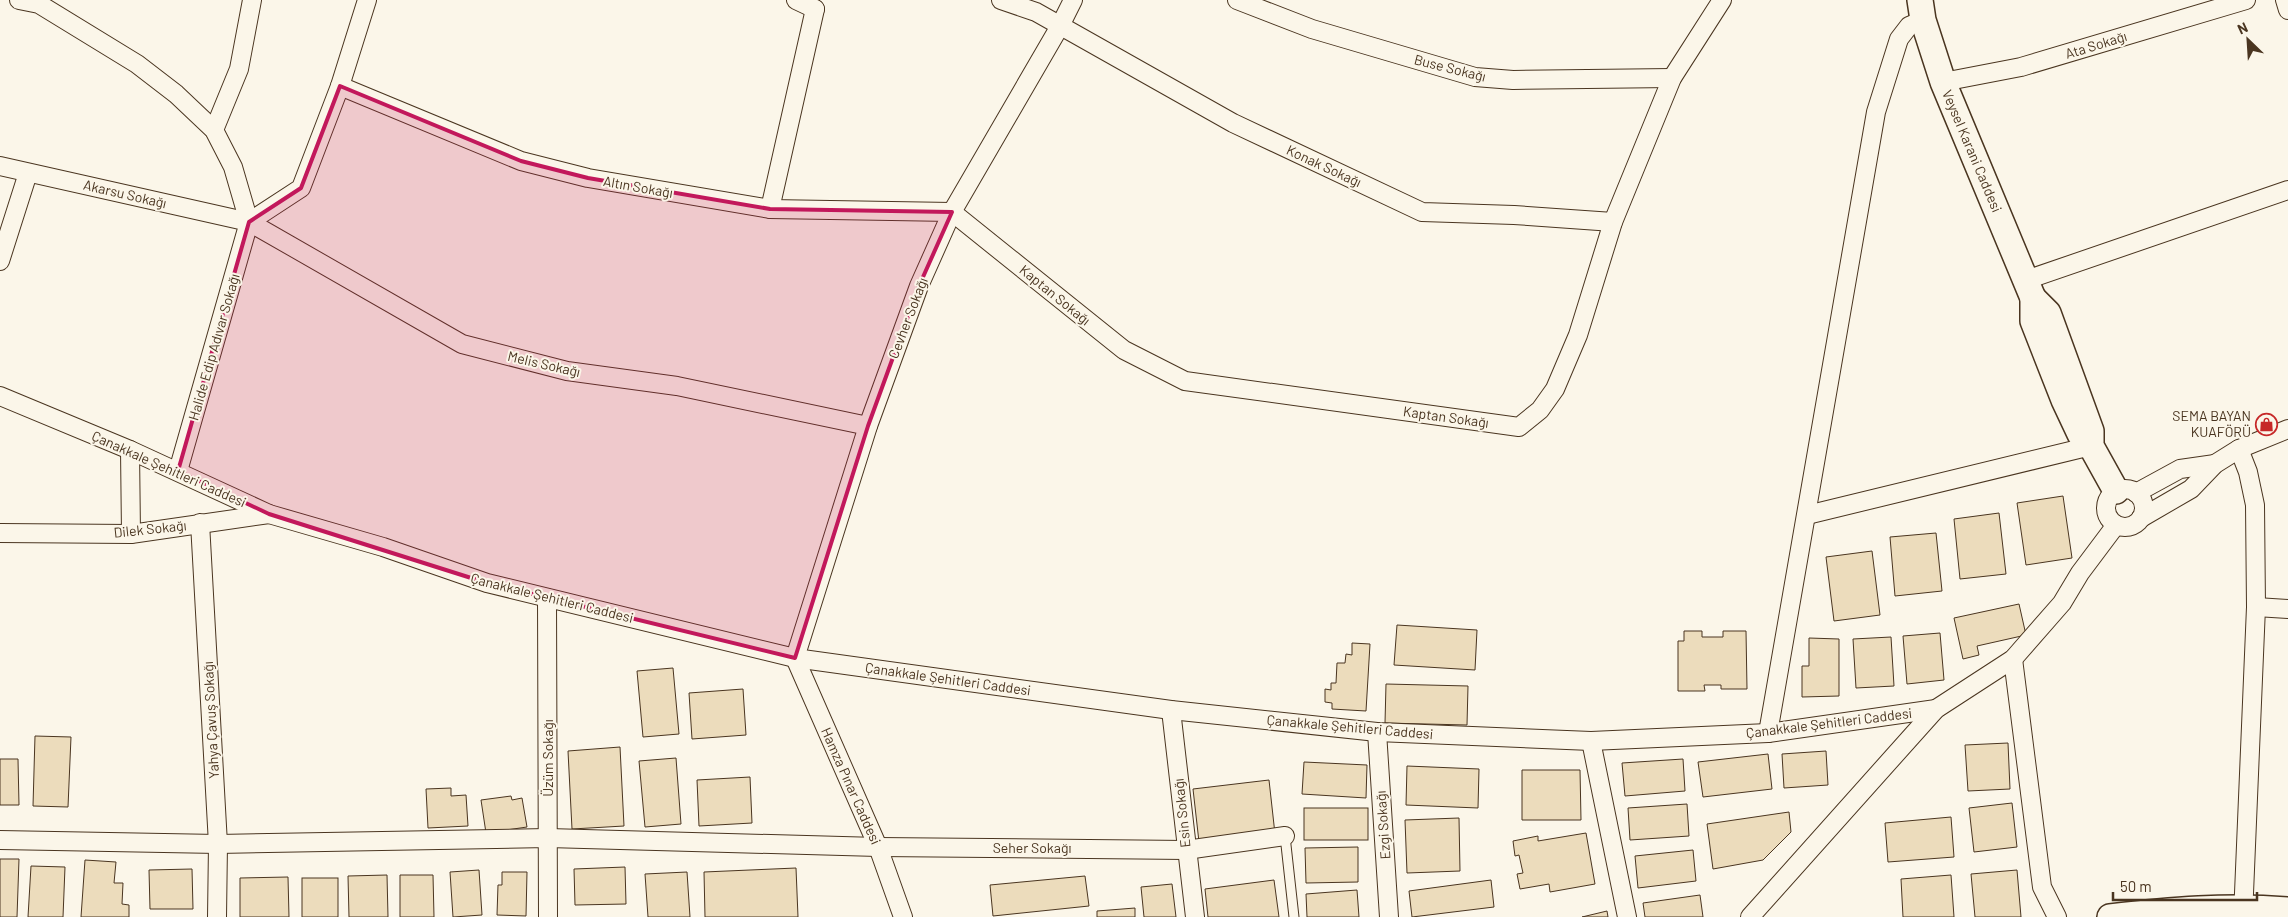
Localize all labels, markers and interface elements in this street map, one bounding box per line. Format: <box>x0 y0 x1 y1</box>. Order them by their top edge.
north arrow <box>2223 15 2273 65</box>
text: N <box>2234 18 2250 37</box>
street label: Ata Sokağı <box>2063 27 2129 62</box>
street label: Buse Sokağı <box>1412 50 1488 85</box>
street label: Veysel Karani Caddesi <box>1939 87 2006 215</box>
street label: Konak Sokağı <box>1284 141 1364 190</box>
street label: Altın Sokağı <box>602 172 674 201</box>
street label: Akarsu Sokağı <box>82 176 168 211</box>
street label: Kaptan Sokağı <box>1016 261 1094 328</box>
street label: Halide Edip Adıvar Sokağı <box>184 271 243 422</box>
street label: Cevher Sokağı <box>884 275 931 361</box>
street label: Melis Sokağı <box>506 347 582 380</box>
street label: Kaptan Sokağı <box>1402 402 1490 431</box>
place label: SEMA BAYAN KUAFÖRÜ <box>2172 407 2251 440</box>
shop icon: SEMA BAYAN KUAFÖRÜ <box>2255 412 2279 436</box>
street label: Çanakkale Şehitleri Caddesi <box>89 427 249 510</box>
street label: Dilek Sokağı <box>113 516 187 541</box>
street label: Çanakkale Şehitleri Caddesi <box>469 569 635 626</box>
street label: Çanakkale Şehitleri Caddesi <box>864 658 1032 699</box>
street label: Yahya Çavuş Sokağı <box>199 661 222 779</box>
street label: Çanakkale Şehitleri Caddesi <box>1745 704 1913 741</box>
street label: Çanakkale Şehitleri Caddesi <box>1266 711 1434 742</box>
street label: Üzüm Sokağı <box>539 719 556 797</box>
street label: Hamza Pınar Caddesi <box>818 725 885 847</box>
street label: Esin Sokağı <box>1169 778 1194 848</box>
street label: Ezgi Sokağı <box>1372 790 1393 860</box>
street label: Seher Sokağı <box>993 839 1071 856</box>
scale bar <box>2113 870 2257 902</box>
text: 50 m <box>2120 877 2152 895</box>

